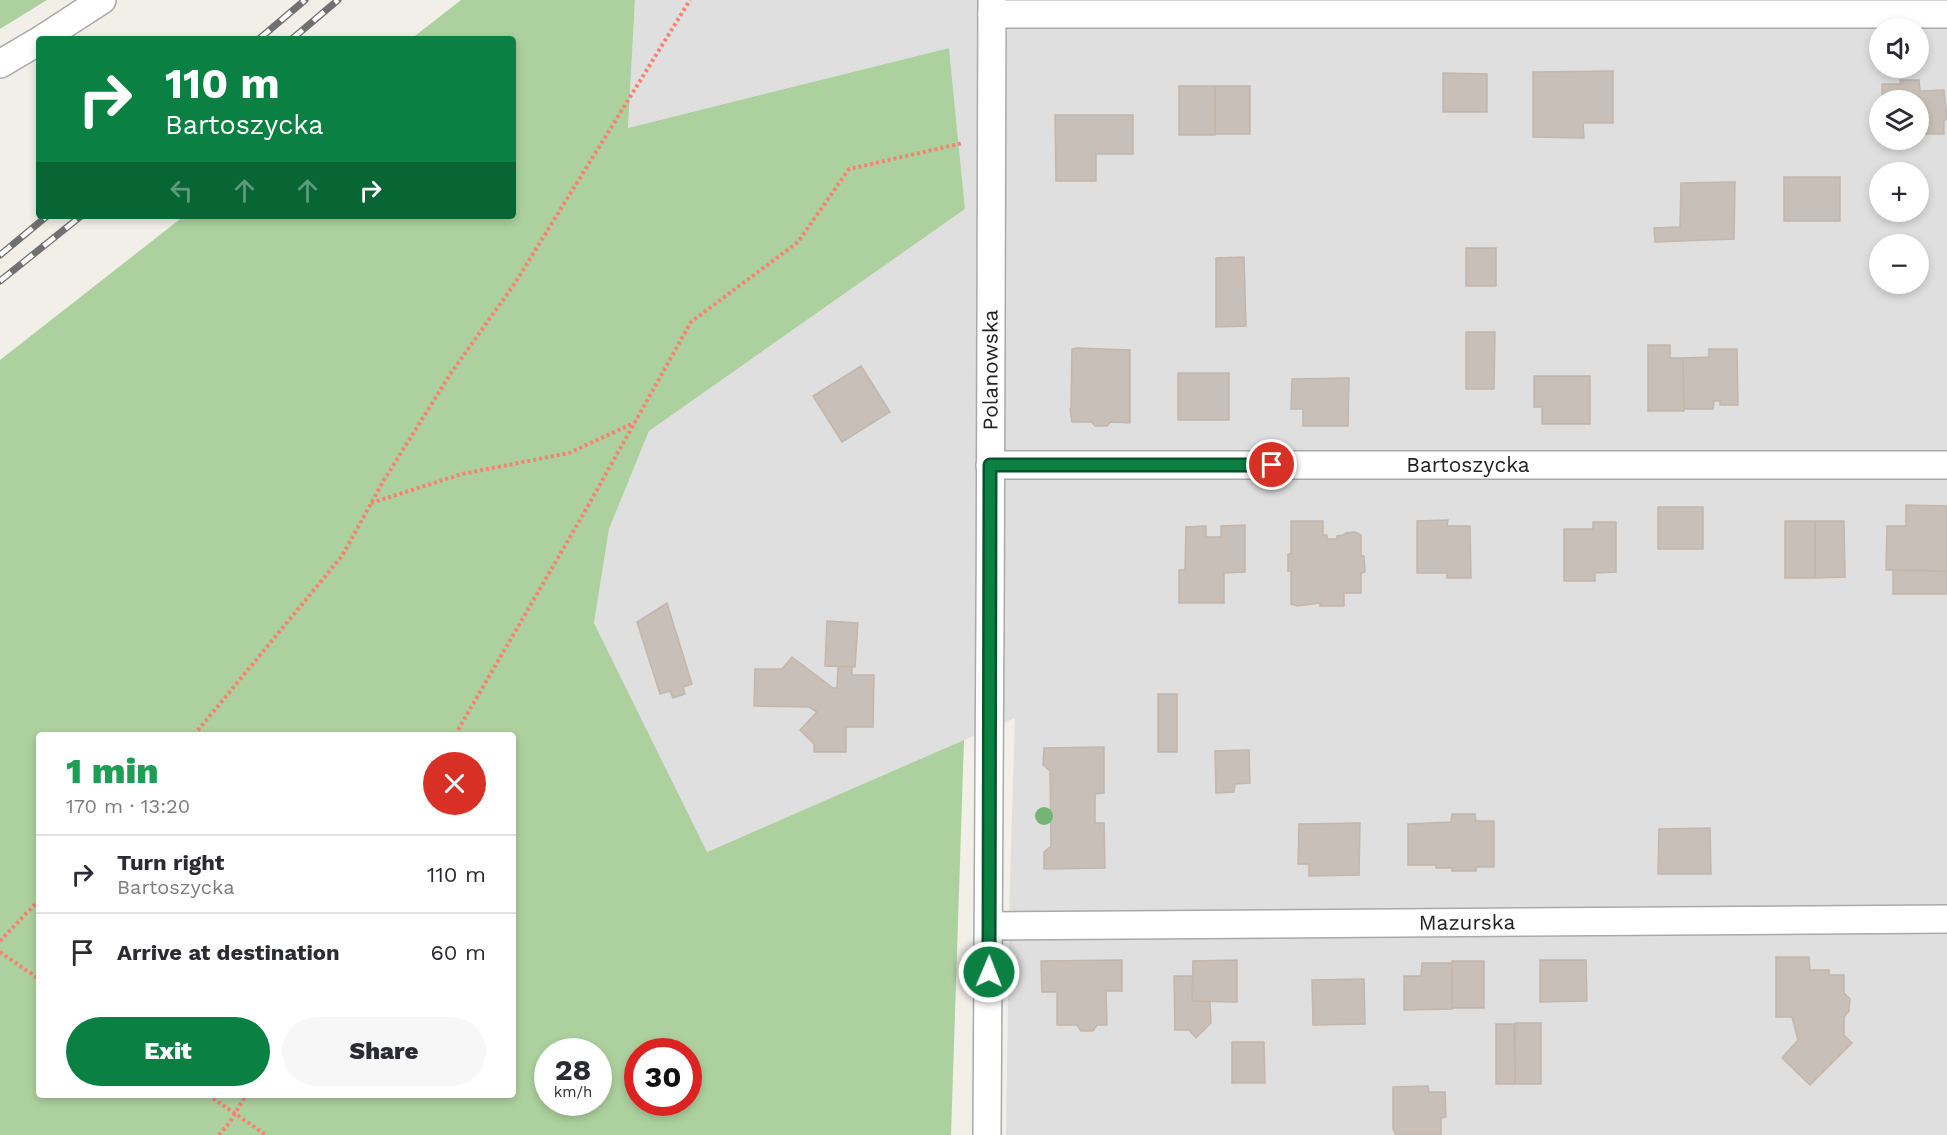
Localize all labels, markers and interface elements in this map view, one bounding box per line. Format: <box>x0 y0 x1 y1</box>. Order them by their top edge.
map controls <box>1869 18 1929 294</box>
button: sound <box>1869 18 1929 78</box>
text: 110 m <box>165 59 280 108</box>
icon: right <box>66 60 144 138</box>
button: layers <box>1869 90 1929 150</box>
text: Bartoszycka <box>165 109 324 141</box>
button: + <box>1869 162 1929 222</box>
icon: left <box>165 174 198 207</box>
icon: ahead <box>228 174 261 207</box>
icon: ahead <box>291 174 324 207</box>
icon: right <box>354 174 387 207</box>
button: − <box>1869 234 1929 294</box>
street label: Polanowska <box>977 309 1003 430</box>
pin <box>1246 439 1297 490</box>
icon: arrive <box>1255 448 1288 481</box>
street label: Bartoszycka <box>1406 452 1530 477</box>
text: 1 min <box>66 750 159 792</box>
button: close <box>423 752 486 815</box>
text: 170 m · 13:20 <box>66 794 190 818</box>
text: Turn right <box>117 850 224 875</box>
icon: right <box>66 858 99 891</box>
text: 110 m <box>427 862 486 887</box>
text: Bartoszycka <box>117 875 235 899</box>
street label: Mazurska <box>1419 909 1516 935</box>
icon: arrive <box>66 936 99 969</box>
text: Arrive at destination <box>117 940 340 965</box>
text: 60 m <box>430 940 486 965</box>
position arrow <box>957 940 1021 1004</box>
button: Exit <box>66 1017 270 1086</box>
button: Share <box>282 1017 486 1086</box>
speed limit sign: 30 <box>624 1038 702 1116</box>
text: 28 <box>555 1052 591 1087</box>
text: km/h <box>554 1083 592 1101</box>

